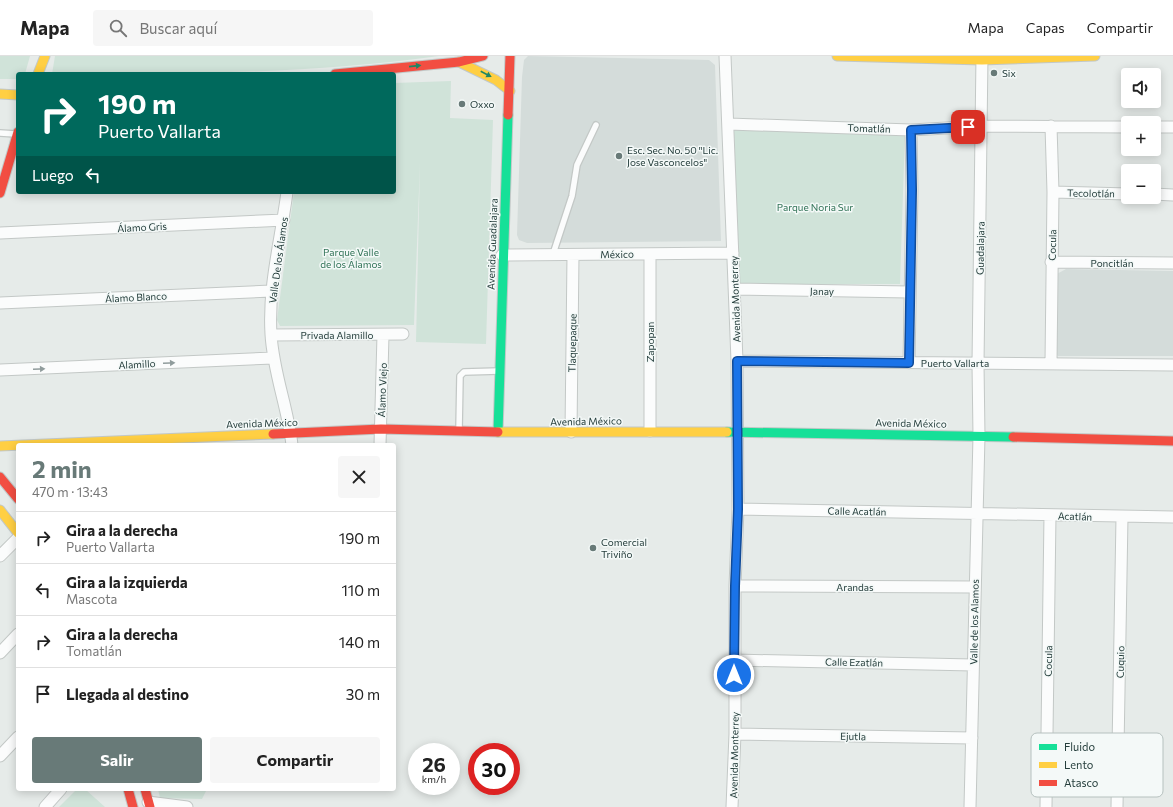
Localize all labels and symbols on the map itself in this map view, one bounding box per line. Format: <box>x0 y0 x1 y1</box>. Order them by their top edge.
one-way arrow <box>409 63 421 69</box>
place label: Six <box>1002 67 1016 79</box>
marker: Six <box>989 68 999 78</box>
one-way arrow <box>480 71 492 77</box>
place label: Oxxo <box>470 98 494 110</box>
marker: Oxxo <box>457 99 467 109</box>
pin <box>951 110 985 144</box>
street label: Tomatlán <box>847 121 891 135</box>
place label: Esc. Sec. No. 50 "Lic. Jose Vasconcelos" <box>627 144 718 168</box>
marker: Esc. Sec. No. 50 "Lic. Jose Vasconcelos" <box>614 151 624 161</box>
street label: Tecolotlán <box>1067 187 1115 199</box>
street label: Avenida Guadalajara <box>484 198 500 290</box>
park label: Parque Noria Sur <box>777 201 853 213</box>
street label: Valle De los Álamos <box>266 216 290 304</box>
street label: Álamo Gris <box>117 220 168 234</box>
street label: Guadalajara <box>974 221 986 275</box>
street label: Cocula <box>1046 229 1058 261</box>
park label: Parque Valle de los Álamos <box>320 246 382 270</box>
street label: México <box>600 248 634 260</box>
street label: Avenida Monterrey <box>727 255 743 343</box>
street label: Poncitlán <box>1091 257 1133 269</box>
street label: Janay <box>810 285 834 297</box>
street label: Álamo Blanco <box>105 289 167 305</box>
street label: Tlaquepaque <box>565 314 579 372</box>
street label: Zapopan <box>644 322 656 362</box>
street label: Privada Alamillo <box>300 329 374 341</box>
street label: Alamillo <box>118 357 156 371</box>
street label: Puerto Vallarta <box>921 357 989 369</box>
one-way arrow <box>163 360 176 366</box>
street label: Álamo Viejo <box>375 363 389 417</box>
one-way arrow <box>33 365 45 372</box>
street label: Avenida México <box>550 414 622 428</box>
street label: Avenida México <box>226 416 298 430</box>
street label: Avenida México <box>875 416 947 430</box>
street label: Calle Acatlán <box>828 504 886 518</box>
street label: Acatlán <box>1058 509 1092 523</box>
place label: Comercial Triviño <box>601 536 647 560</box>
marker: Comercial Triviño <box>588 543 598 553</box>
street label: Valle de los Alamos <box>967 579 981 665</box>
street label: Arandas <box>836 581 874 593</box>
street label: Cocula <box>1042 645 1054 677</box>
street label: Cuquio <box>1114 646 1126 678</box>
position arrow <box>713 654 755 696</box>
street label: Calle Ezatlán <box>825 655 883 669</box>
street label: Avenida Monterrey <box>727 712 741 798</box>
street label: Ejutla <box>840 730 866 742</box>
legend <box>1031 733 1163 797</box>
text: Fluido <box>1064 740 1095 753</box>
speed limit sign: 30 <box>468 743 520 795</box>
text: Lento <box>1064 758 1094 771</box>
text: Atasco <box>1064 776 1099 789</box>

